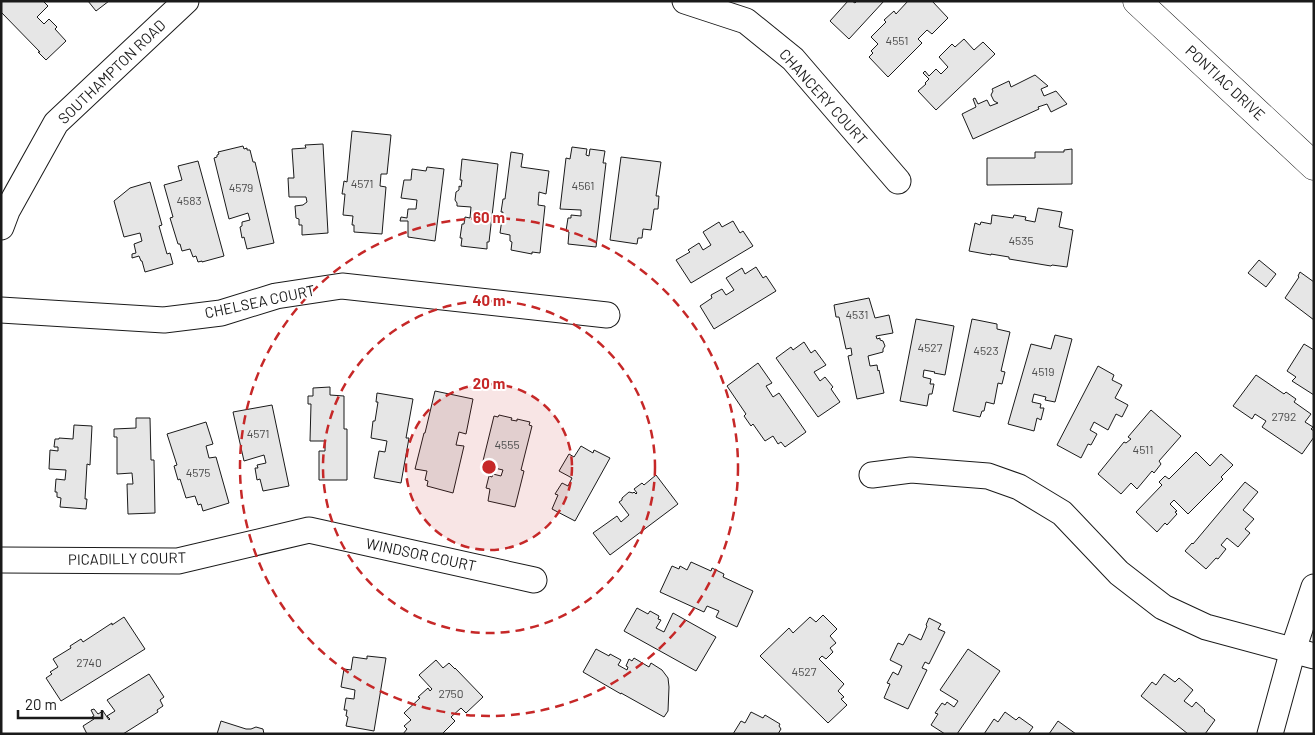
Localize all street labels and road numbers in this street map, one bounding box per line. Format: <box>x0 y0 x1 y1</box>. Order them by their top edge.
street label: SOUTHAMPTON ROAD <box>54 15 169 127</box>
street label: PONTIAC DRIVE <box>1182 41 1269 124</box>
street label: CHANCERY COURT <box>776 45 872 148</box>
street label: CHELSEA COURT <box>203 281 317 322</box>
street label: WINDSOR COURT <box>364 534 478 575</box>
street label: PICADILLY COURT <box>68 548 186 568</box>

